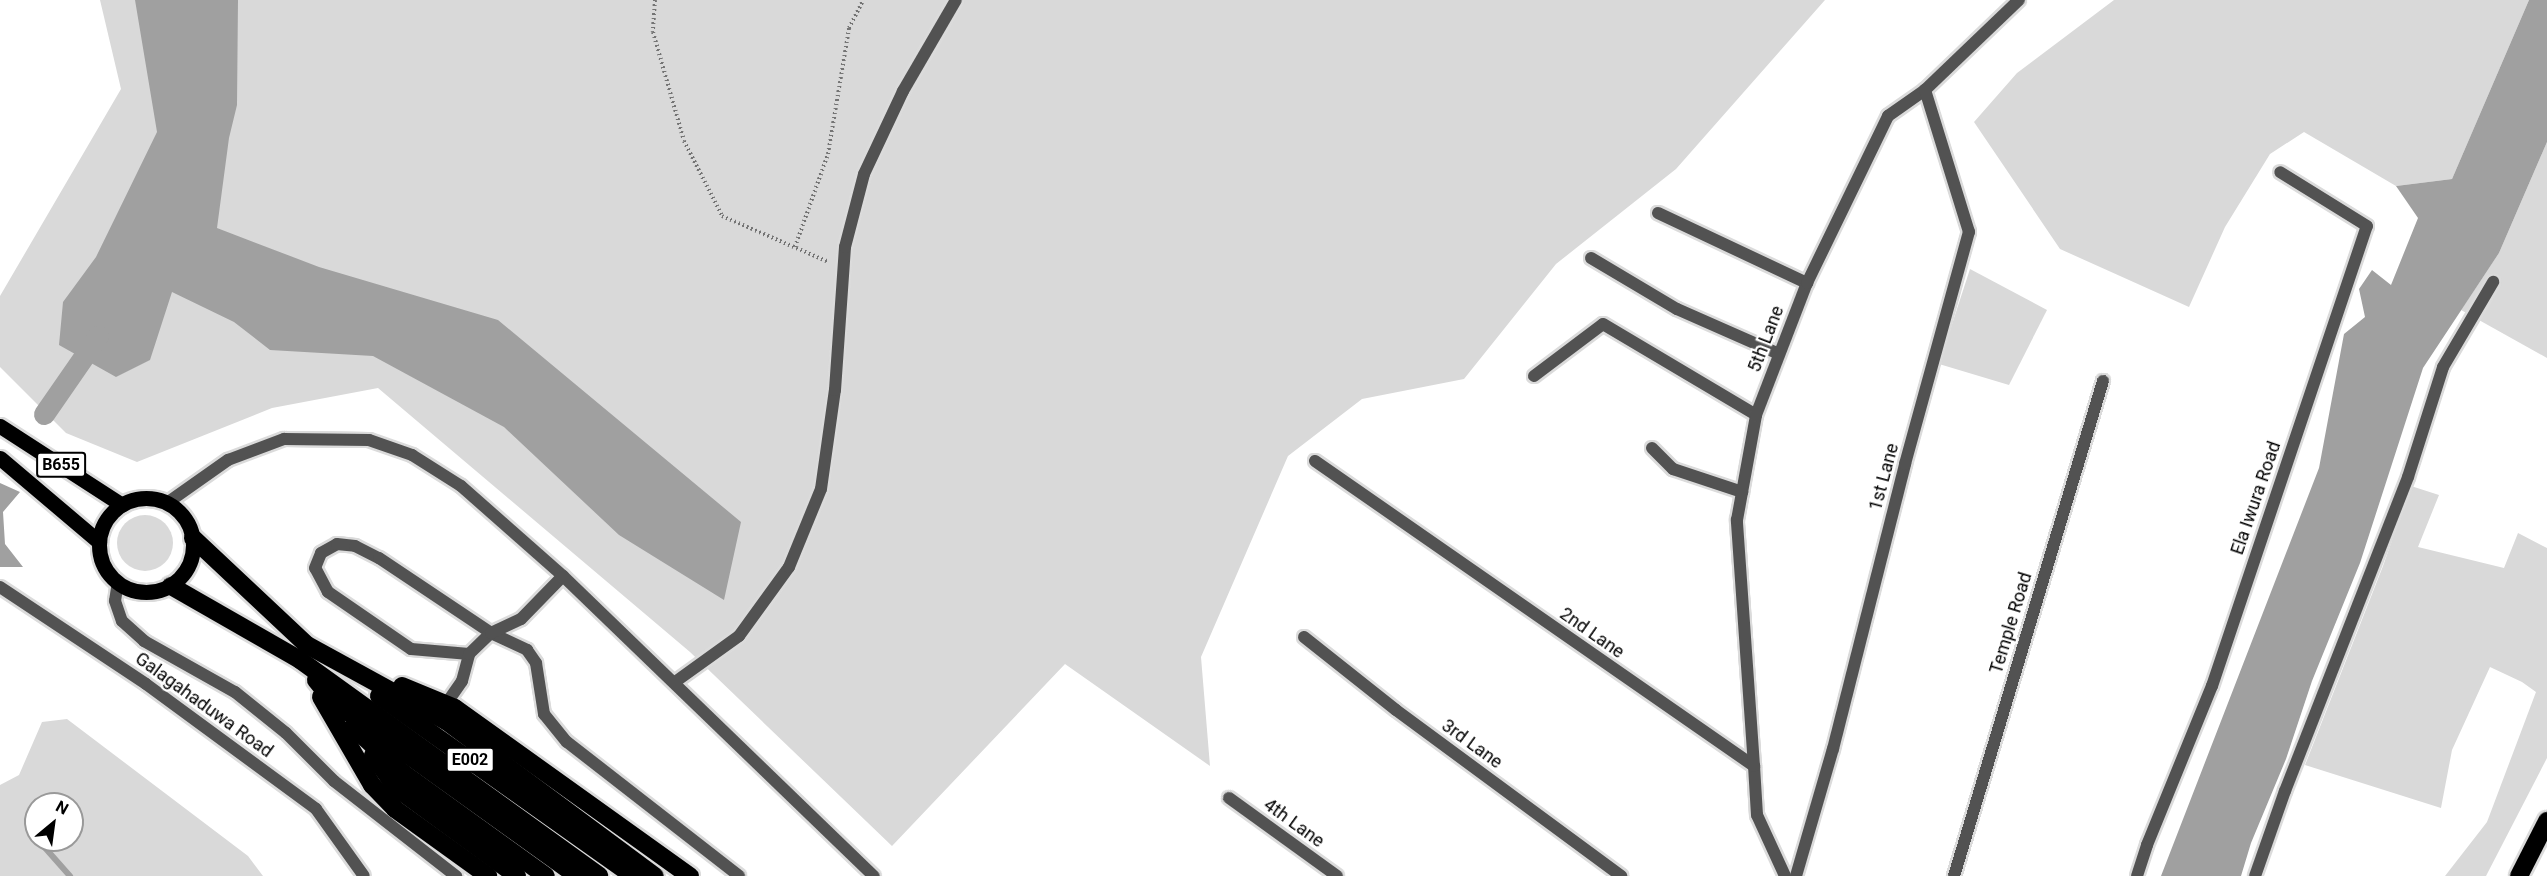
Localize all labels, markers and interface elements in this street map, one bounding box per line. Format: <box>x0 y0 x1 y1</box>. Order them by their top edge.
street label: 5th Lane <box>1743 303 1789 375</box>
street label: Ela Iwura Road <box>2226 438 2286 558</box>
street label: 1st Lane <box>1865 441 1903 513</box>
road number: B655 <box>36 452 86 478</box>
street label: Temple Road <box>1985 570 2037 676</box>
street label: 2nd Lane <box>1556 603 1628 663</box>
street label: Galagahaduwa Road <box>131 648 277 762</box>
street label: 3rd Lane <box>1437 715 1507 773</box>
road number: E002 <box>444 747 496 773</box>
north arrow <box>24 792 84 852</box>
street label: 4th Lane <box>1260 794 1328 852</box>
text: N <box>52 797 72 819</box>

